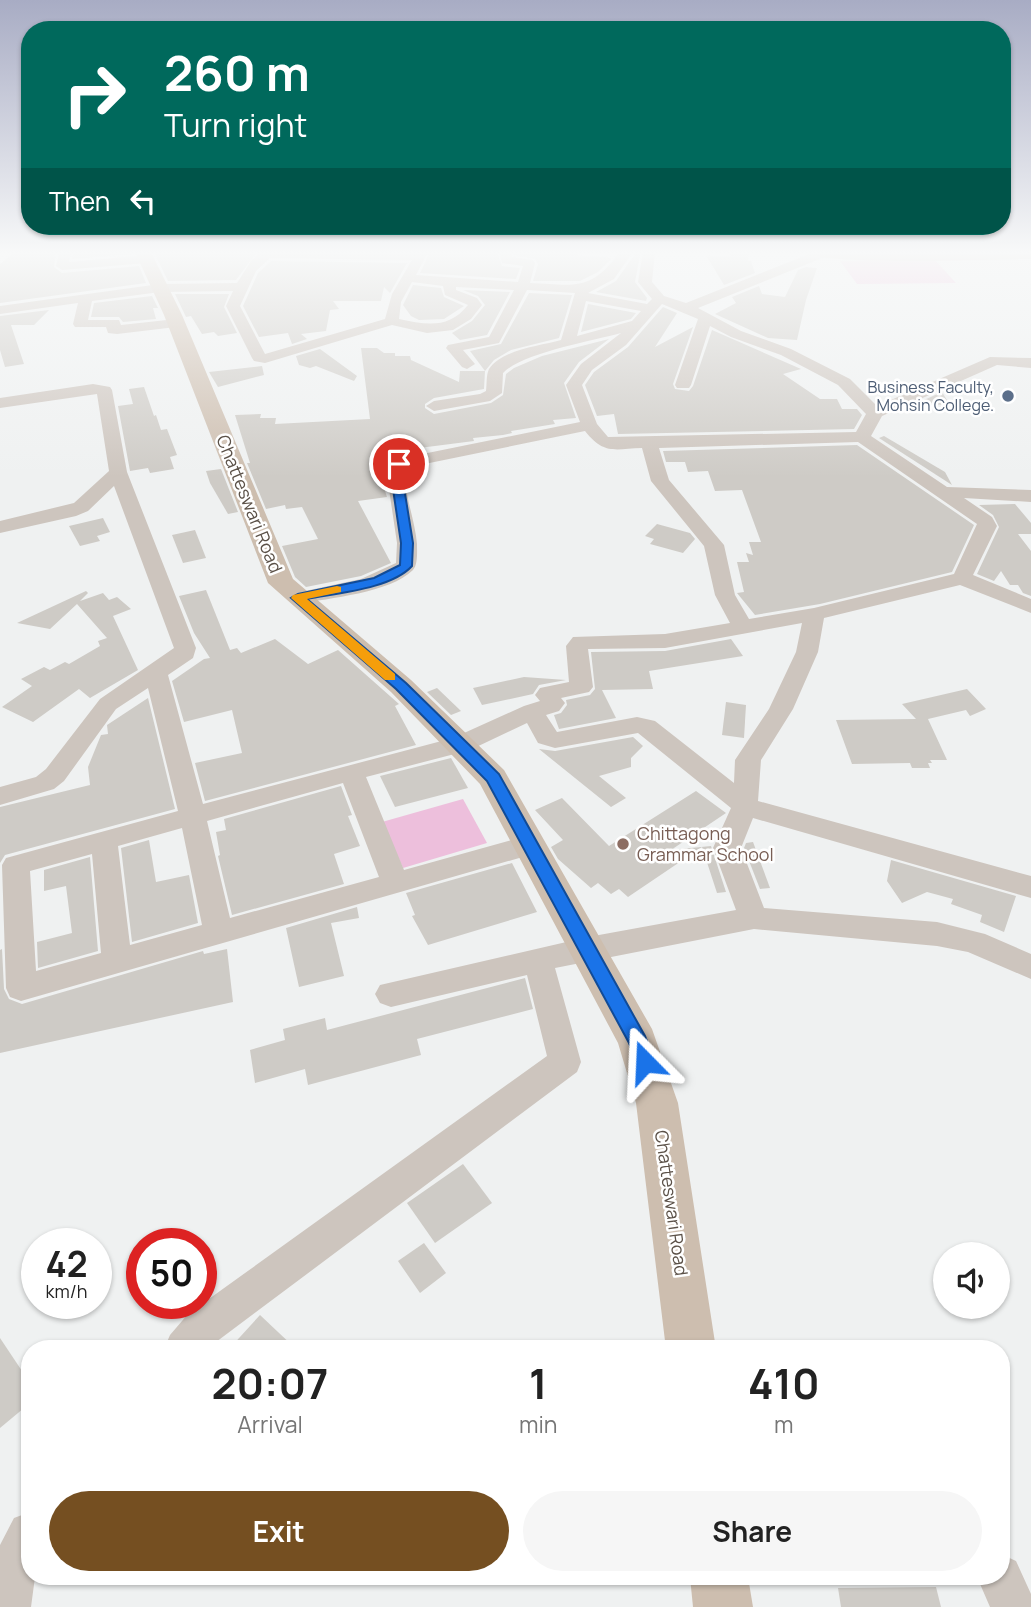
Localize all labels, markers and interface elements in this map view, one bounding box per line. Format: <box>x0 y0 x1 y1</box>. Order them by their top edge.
text: 260 m <box>164 39 310 106</box>
icon: right <box>49 49 140 140</box>
text: Turn right <box>164 103 307 147</box>
icon: left <box>124 182 162 220</box>
text: Then <box>49 183 110 219</box>
place label: Business Faculty, Mohsin College. <box>867 376 994 416</box>
marker: Business Faculty, Mohsin College. <box>1000 388 1016 404</box>
street label: Chatteswari Road <box>211 431 289 576</box>
pin <box>369 434 429 494</box>
icon: arrive <box>380 445 418 483</box>
place label: Chittagong Grammar School <box>637 821 774 866</box>
marker: Chittagong Grammar School <box>615 836 631 852</box>
position arrow <box>608 1025 682 1099</box>
street label: Chatteswari Road <box>650 1129 694 1277</box>
speed limit sign: 50 <box>126 1228 217 1319</box>
text: 42 <box>45 1240 88 1288</box>
map controls <box>933 1242 1010 1319</box>
button: sound <box>933 1242 1010 1319</box>
text: km/h <box>46 1279 87 1303</box>
text: 20:07 <box>211 1354 329 1412</box>
text: 1 <box>529 1354 547 1412</box>
text: 410 <box>748 1354 820 1412</box>
text: Arrival <box>237 1408 303 1440</box>
text: min <box>519 1408 558 1440</box>
text: m <box>774 1408 793 1440</box>
button: Exit <box>49 1491 509 1571</box>
button: Share <box>523 1491 982 1571</box>

